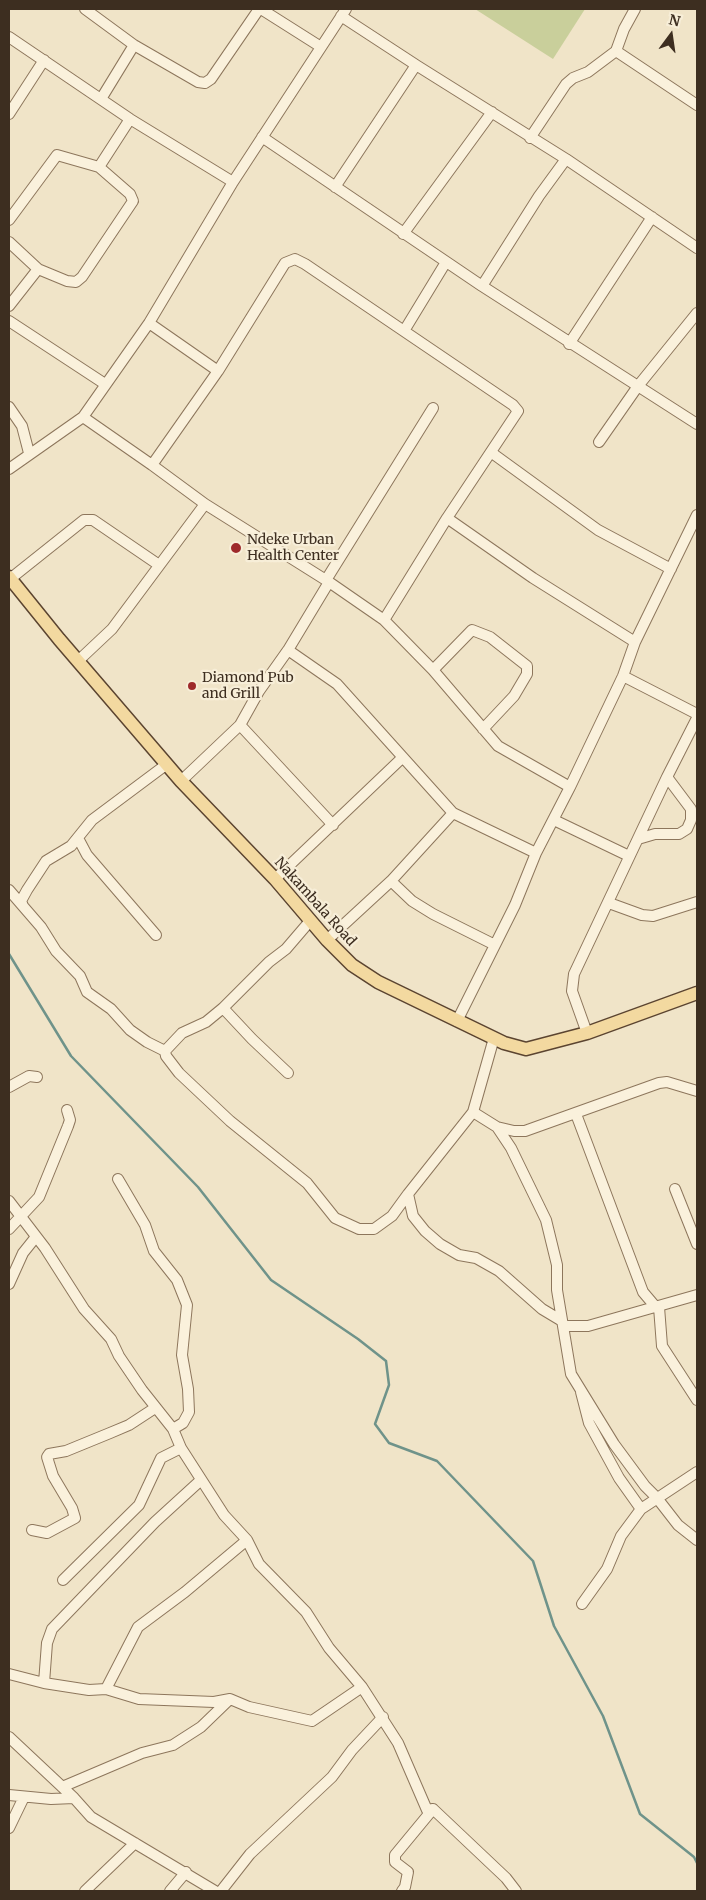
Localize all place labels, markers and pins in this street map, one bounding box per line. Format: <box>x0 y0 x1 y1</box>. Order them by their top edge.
place label: Ndeke Urban Health Center <box>247 532 339 564</box>
marker: Ndeke Urban Health Center <box>229 541 243 555</box>
place label: Diamond Pub and Grill <box>202 670 294 702</box>
marker: Diamond Pub and Grill <box>186 680 198 692</box>

